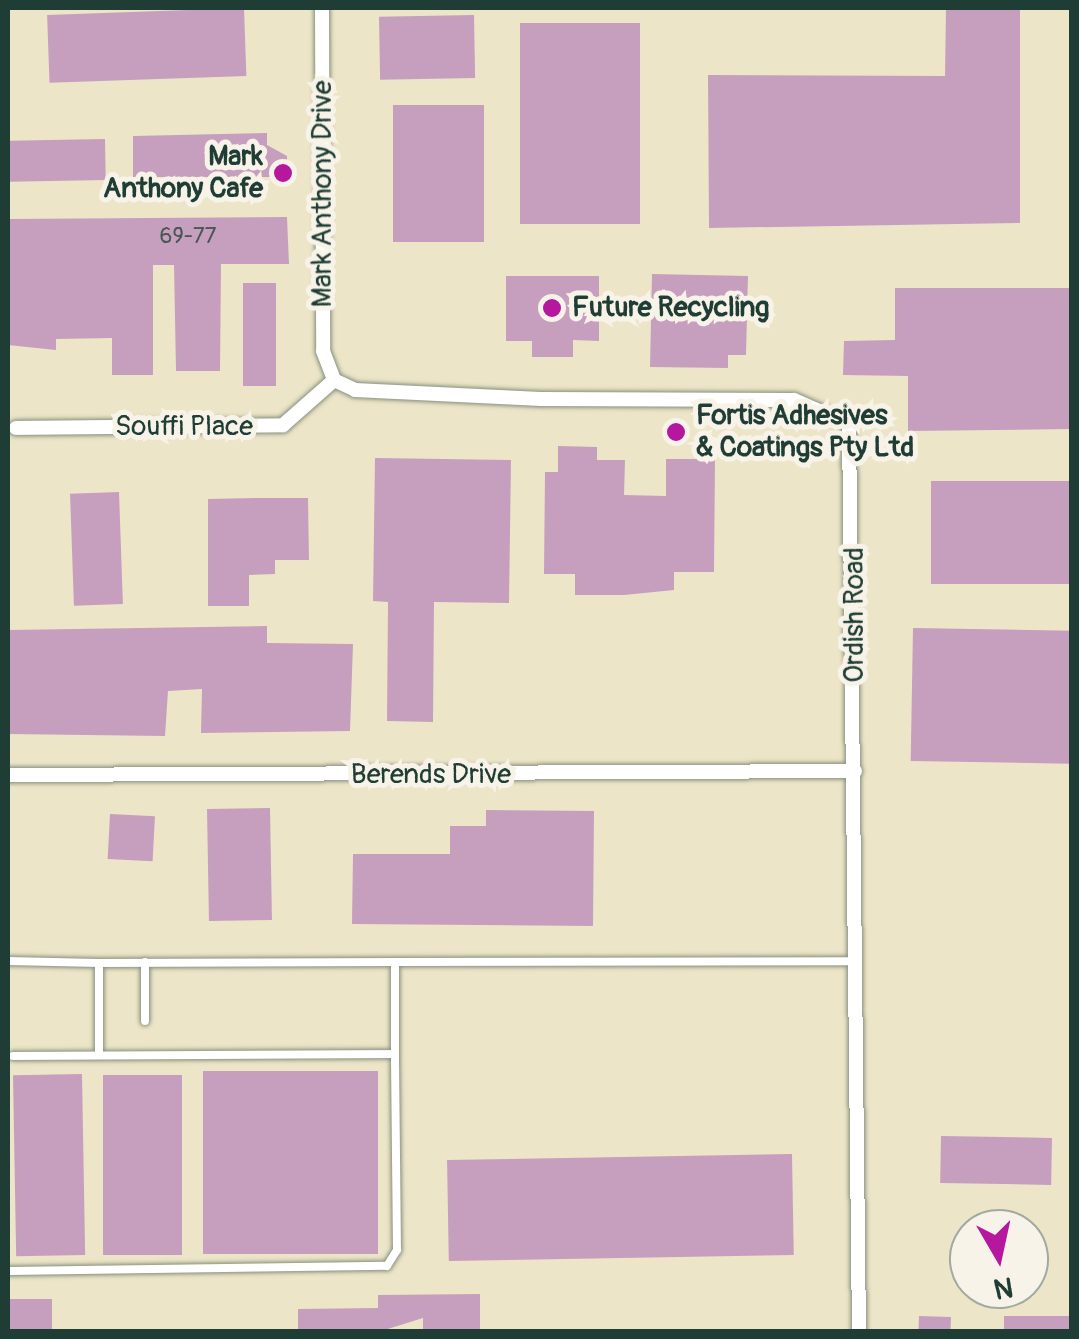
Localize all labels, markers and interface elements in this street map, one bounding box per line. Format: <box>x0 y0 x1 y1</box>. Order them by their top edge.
street label: Mark Anthony Drive <box>306 81 340 307</box>
place label: Mark Anthony Cafe <box>103 140 263 206</box>
marker: Mark Anthony Cafe <box>272 162 294 184</box>
house number: 69-77 <box>160 224 216 250</box>
place label: Future Recycling <box>572 291 769 325</box>
marker: Future Recycling <box>541 297 563 319</box>
place label: Fortis Adhesives & Coatings Pty Ltd <box>696 399 914 465</box>
street label: Souffi Place <box>115 410 253 444</box>
marker: Fortis Adhesives & Coatings Pty Ltd <box>665 421 687 443</box>
street label: Ordish Road <box>838 547 872 683</box>
street label: Berends Drive <box>351 758 511 792</box>
north arrow <box>949 1209 1049 1309</box>
text: N <box>991 1268 1016 1306</box>

